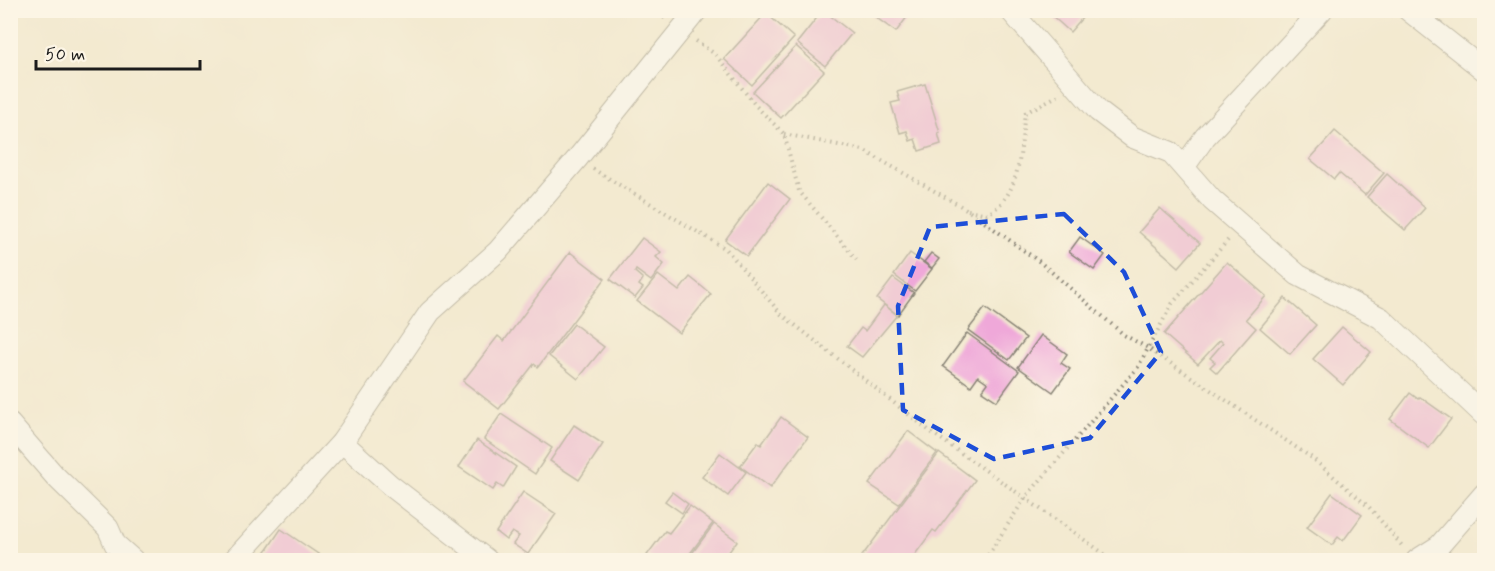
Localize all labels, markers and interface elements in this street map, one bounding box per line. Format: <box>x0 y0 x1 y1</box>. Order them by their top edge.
scale bar <box>36 33 200 71</box>
text: 50 m <box>45 43 85 67</box>

